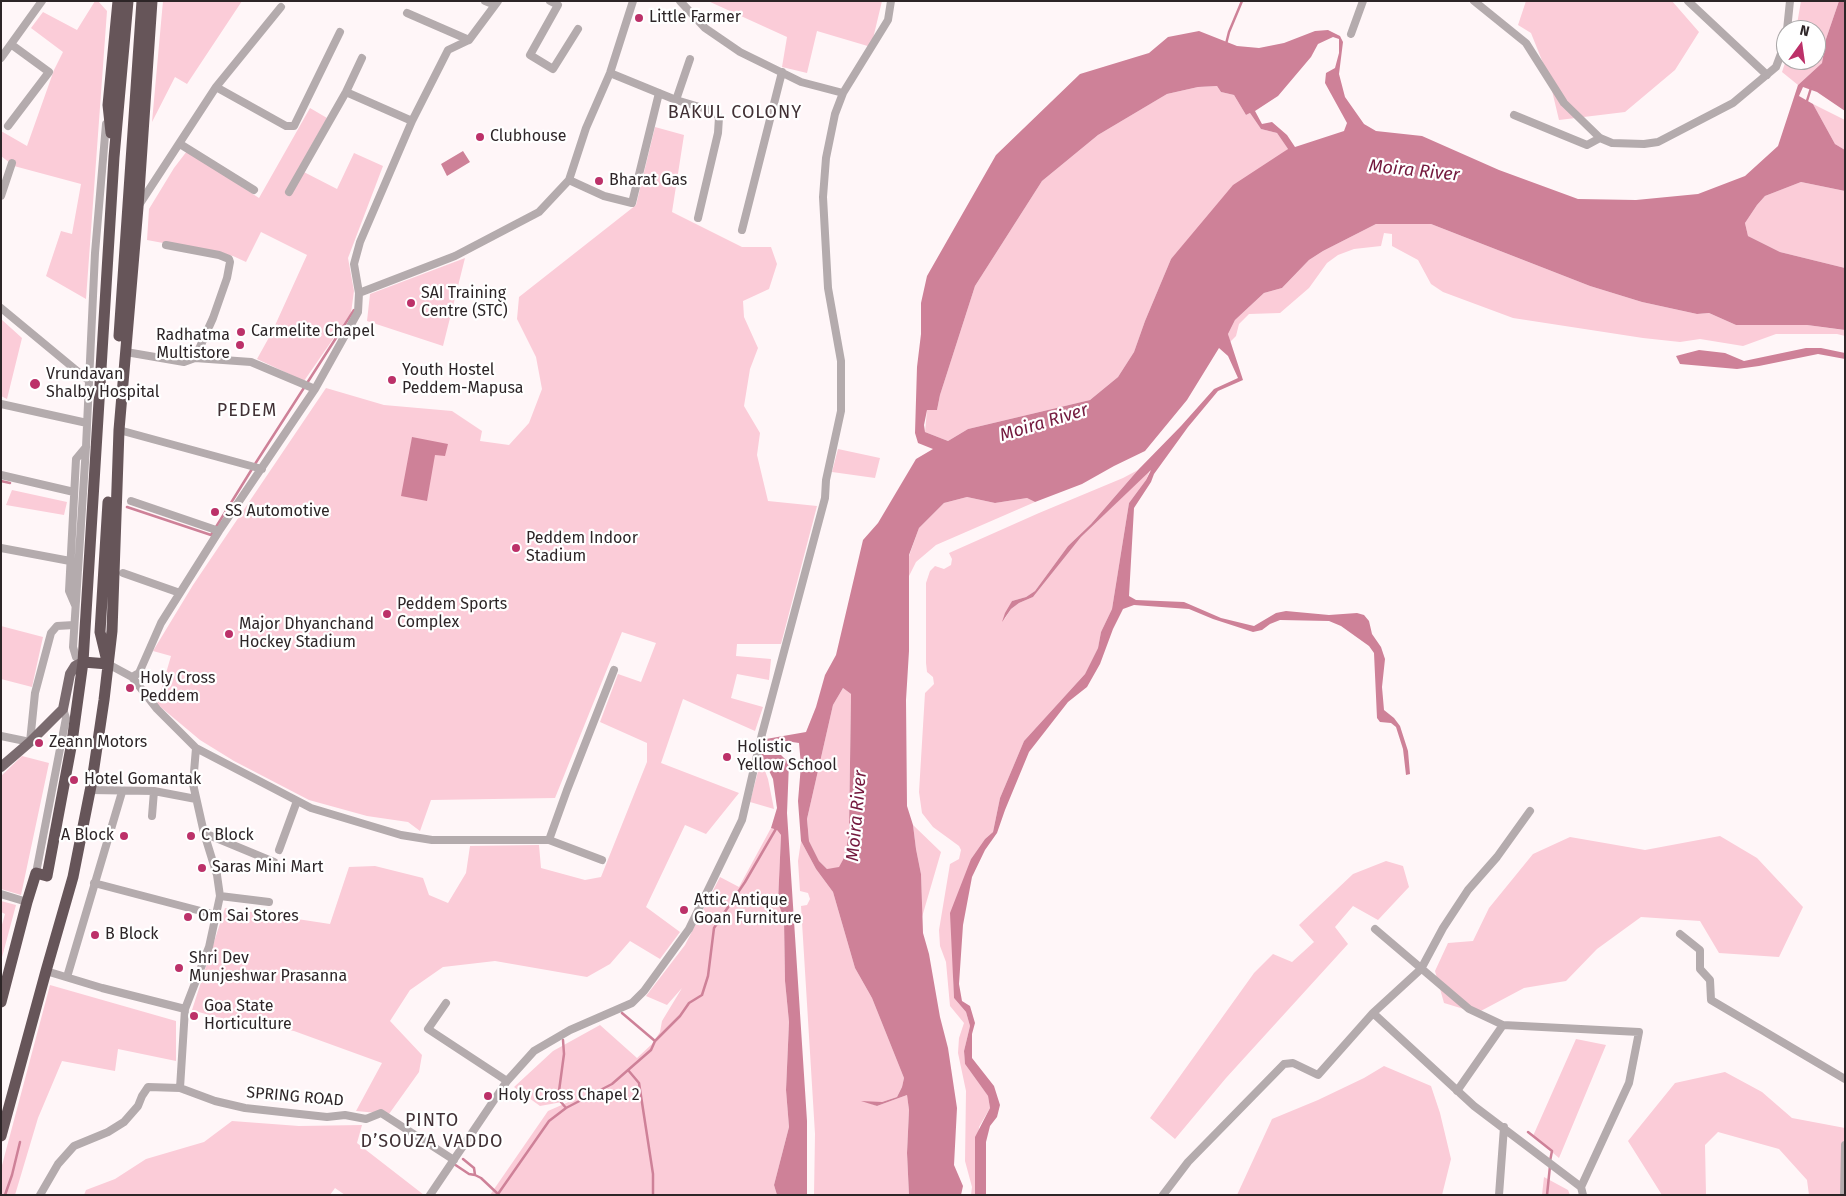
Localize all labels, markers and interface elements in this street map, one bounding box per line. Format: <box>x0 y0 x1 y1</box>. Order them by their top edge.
place label: Little Farmer <box>649 8 741 28</box>
marker: Little Farmer <box>633 12 645 24</box>
north arrow <box>1776 20 1826 70</box>
text: N <box>1798 22 1811 40</box>
district label: BAKUL COLONY <box>666 102 804 124</box>
place label: Clubhouse <box>490 127 567 147</box>
marker: Clubhouse <box>474 131 486 143</box>
water label: Moira River <box>1368 155 1460 187</box>
place label: Bharat Gas <box>609 171 687 191</box>
marker: Bharat Gas <box>593 175 605 187</box>
place label: SAI Training Centre (STC) <box>421 284 508 322</box>
marker: SAI Training Centre (STC) <box>405 297 417 309</box>
place label: Carmelite Chapel <box>251 322 375 342</box>
place label: Radhatma Multistore <box>156 326 230 364</box>
marker: Carmelite Chapel <box>235 326 247 338</box>
marker: Radhatma Multistore <box>234 339 246 351</box>
place label: Youth Hostel Peddem-Mapusa <box>402 361 524 399</box>
place label: Vrundavan Shalby Hospital <box>46 365 159 403</box>
marker: Youth Hostel Peddem-Mapusa <box>386 374 398 386</box>
marker: Vrundavan Shalby Hospital <box>28 377 42 391</box>
water label: Moira River <box>997 399 1091 447</box>
district label: PEDEM <box>216 400 278 422</box>
place label: SS Automotive <box>225 502 330 522</box>
marker: SS Automotive <box>209 506 221 518</box>
place label: Peddem Indoor Stadium <box>526 529 638 567</box>
marker: Peddem Indoor Stadium <box>510 542 522 554</box>
place label: Peddem Sports Complex <box>397 595 507 633</box>
marker: Peddem Sports Complex <box>381 608 393 620</box>
place label: Major Dhyanchand Hockey Stadium <box>239 615 374 653</box>
marker: Major Dhyanchand Hockey Stadium <box>223 628 235 640</box>
place label: Holy Cross Peddem <box>140 669 215 707</box>
marker: Holy Cross Peddem <box>124 682 136 694</box>
place label: Zeann Motors <box>49 733 147 753</box>
marker: Zeann Motors <box>33 737 45 749</box>
place label: Holistic Yellow School <box>737 738 837 776</box>
marker: Holistic Yellow School <box>721 751 733 763</box>
place label: Hotel Gomantak <box>84 770 201 790</box>
water label: Moira River <box>842 770 872 862</box>
marker: Hotel Gomantak <box>68 774 80 786</box>
place label: A Block <box>61 826 114 846</box>
place label: C Block <box>201 826 254 846</box>
marker: A Block <box>118 830 130 842</box>
marker: C Block <box>185 830 197 842</box>
place label: Saras Mini Mart <box>212 858 323 878</box>
marker: Saras Mini Mart <box>196 862 208 874</box>
place label: Attic Antique Goan Furniture <box>694 891 802 929</box>
marker: Attic Antique Goan Furniture <box>678 904 690 916</box>
place label: Om Sai Stores <box>198 907 299 927</box>
marker: Om Sai Stores <box>182 911 194 923</box>
place label: B Block <box>105 925 158 945</box>
marker: B Block <box>89 929 101 941</box>
place label: Shri Dev Munjeshwar Prasanna <box>189 949 347 987</box>
marker: Shri Dev Munjeshwar Prasanna <box>173 962 185 974</box>
place label: Goa State Horticulture <box>204 997 292 1035</box>
marker: Goa State Horticulture <box>188 1010 200 1022</box>
street label: SPRING ROAD <box>246 1083 344 1111</box>
place label: Holy Cross Chapel 2 <box>498 1086 640 1106</box>
marker: Holy Cross Chapel 2 <box>482 1090 494 1102</box>
district label: PINTO D’SOUZA VADDO <box>359 1110 505 1152</box>

